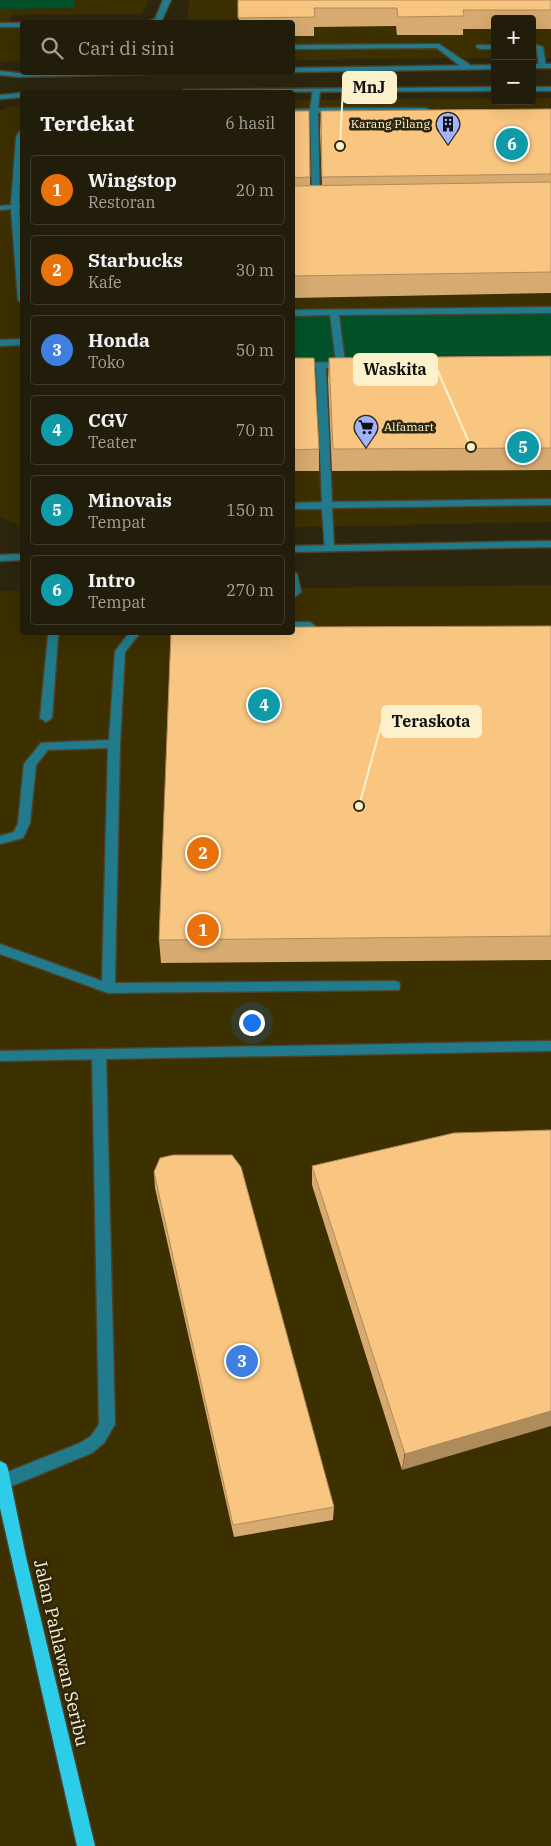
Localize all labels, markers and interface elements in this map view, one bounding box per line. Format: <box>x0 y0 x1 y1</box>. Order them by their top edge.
map controls <box>491 15 536 105</box>
button: + <box>491 15 536 60</box>
search box <box>20 20 295 75</box>
icon: search <box>38 34 66 62</box>
text: Cari di sini <box>78 36 175 60</box>
button: − <box>491 60 536 105</box>
callout: MnJ <box>343 72 396 103</box>
text: MnJ <box>352 77 386 97</box>
text: Terdekat <box>40 109 134 137</box>
building icon: Karang Pilang <box>435 111 461 145</box>
text: 6 hasil <box>225 113 275 133</box>
place label: Karang Pilang <box>351 116 430 131</box>
pin: 6 <box>496 125 528 163</box>
text: Wingstop <box>88 168 177 192</box>
text: 1 <box>52 180 62 200</box>
text: 20 m <box>236 180 274 200</box>
text: Restoran <box>88 192 156 212</box>
text: Starbucks <box>88 248 183 272</box>
text: 2 <box>52 260 62 280</box>
text: 30 m <box>236 260 274 280</box>
text: Kafe <box>88 272 122 292</box>
text: Honda <box>88 328 150 352</box>
text: 3 <box>52 340 62 360</box>
text: 50 m <box>236 340 274 360</box>
text: Toko <box>88 352 125 372</box>
callout: Waskita <box>354 354 437 385</box>
text: Waskita <box>363 359 427 379</box>
text: CGV <box>88 408 128 432</box>
supermarket icon: Alfamart <box>353 414 379 448</box>
place label: Alfamart <box>384 419 434 434</box>
text: 4 <box>52 420 62 440</box>
text: 70 m <box>236 420 274 440</box>
pin: 5 <box>507 428 539 466</box>
text: Teater <box>88 432 136 452</box>
text: Minovais <box>88 488 172 512</box>
text: 5 <box>52 500 62 520</box>
text: 150 m <box>226 500 274 520</box>
text: Tempat <box>88 512 146 532</box>
text: Intro <box>88 568 135 592</box>
text: 6 <box>52 580 62 600</box>
text: 270 m <box>226 580 274 600</box>
text: Tempat <box>88 592 146 612</box>
pin: 4 <box>248 686 280 724</box>
callout: Teraskota <box>382 706 481 737</box>
text: Teraskota <box>392 711 470 731</box>
pin: 2 <box>187 834 219 872</box>
pin: 1 <box>187 911 219 949</box>
your location <box>239 1010 265 1036</box>
pin: 3 <box>226 1342 258 1380</box>
street label: Jalan Pahlawan Seribu <box>29 1557 94 1749</box>

